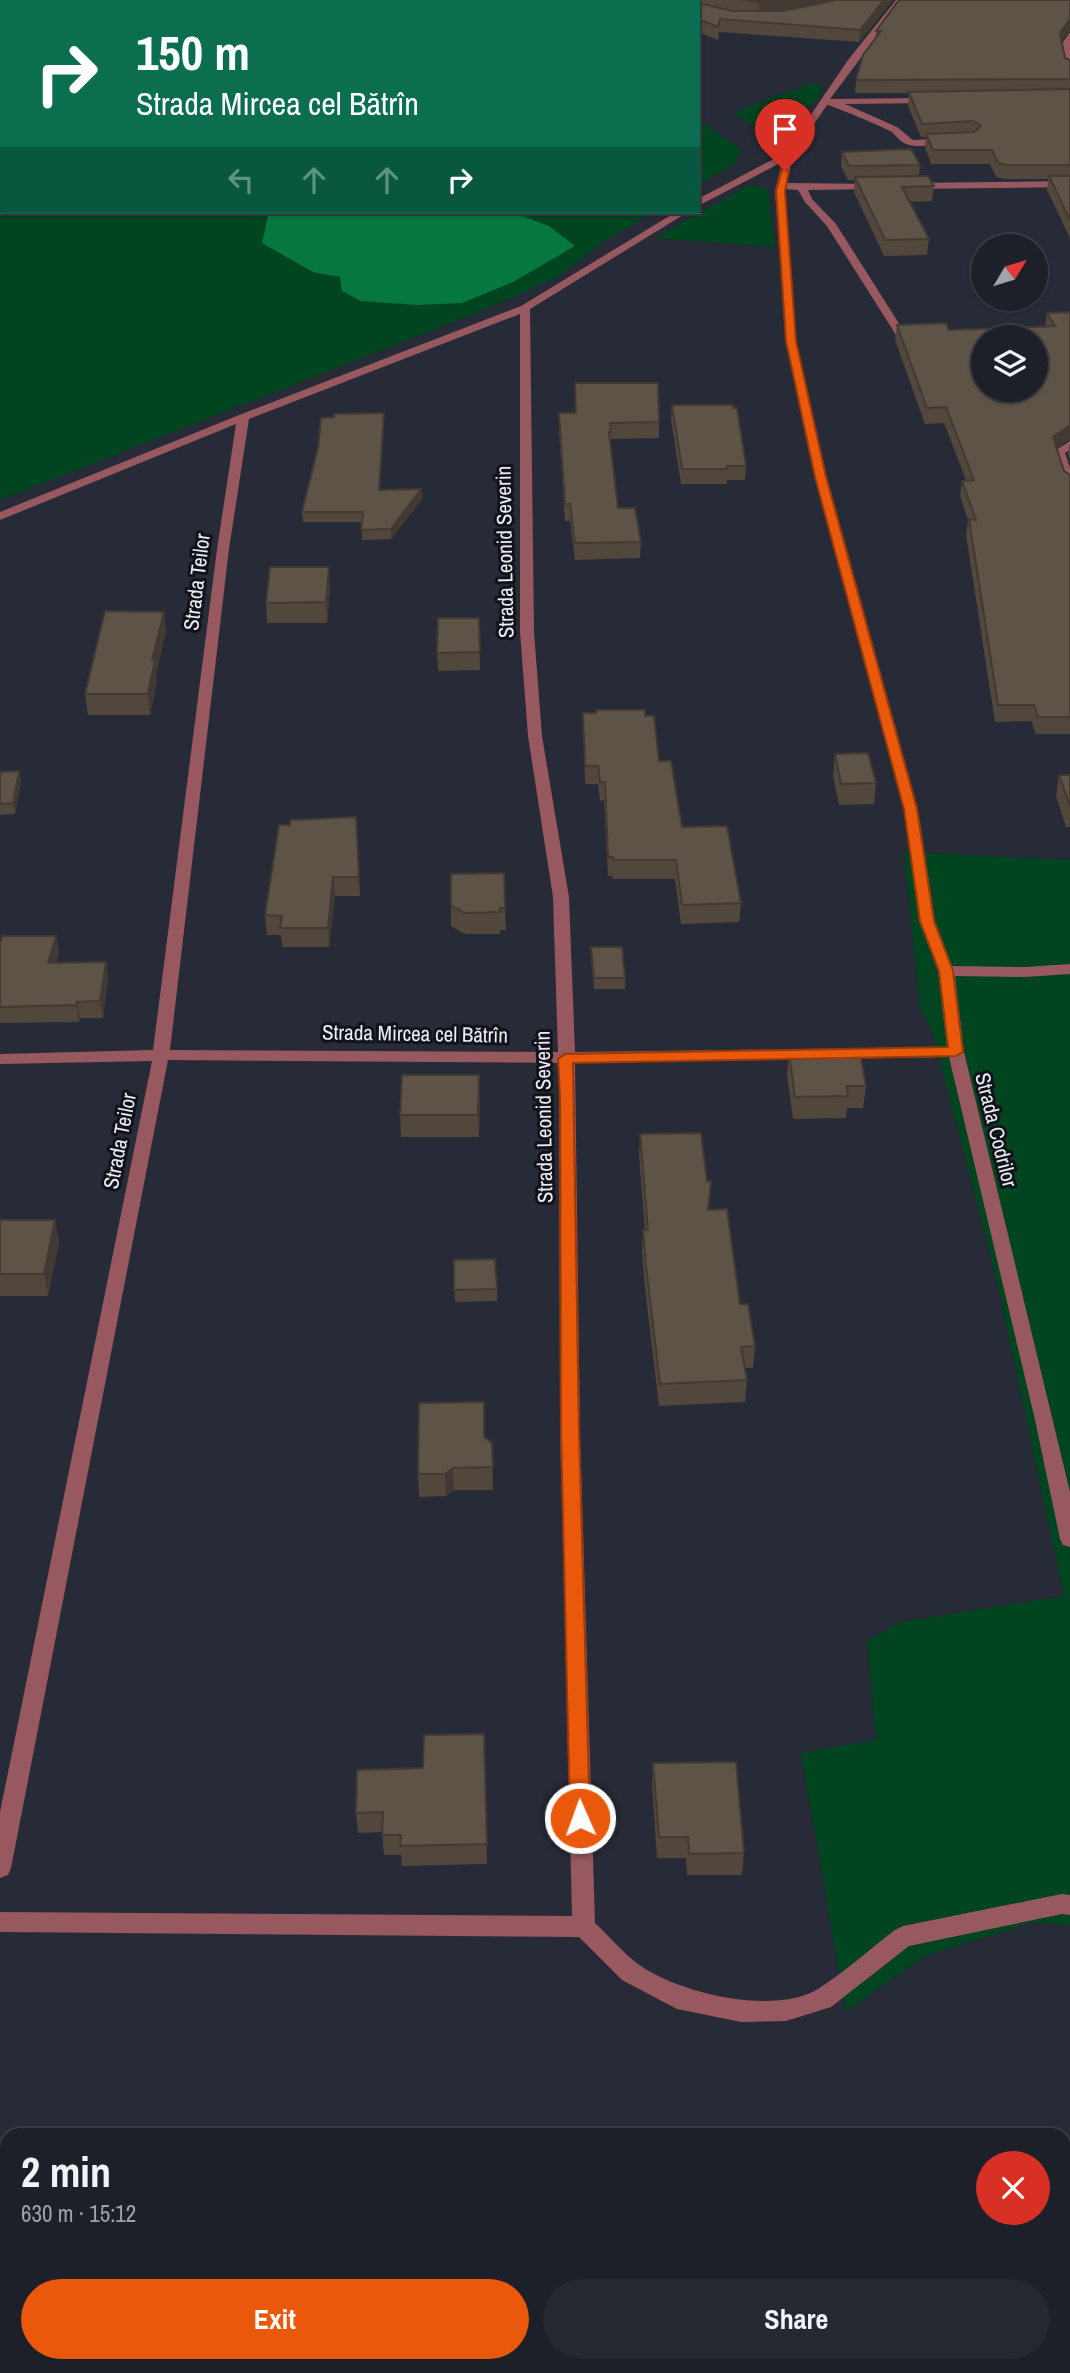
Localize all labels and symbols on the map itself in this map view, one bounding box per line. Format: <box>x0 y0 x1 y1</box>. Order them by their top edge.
pin <box>755 99 815 171</box>
north arrow <box>971 234 1048 312</box>
street label: Strada Leonid Severin <box>488 466 521 638</box>
street label: Strada Teilor <box>176 532 217 632</box>
street label: Strada Mircea cel Bătrîn <box>322 1017 508 1050</box>
street label: Strada Leonid Severin <box>527 1031 560 1203</box>
street label: Strada Codrilor <box>968 1070 1025 1190</box>
street label: Strada Teilor <box>96 1090 143 1191</box>
position arrow <box>543 1781 617 1855</box>

